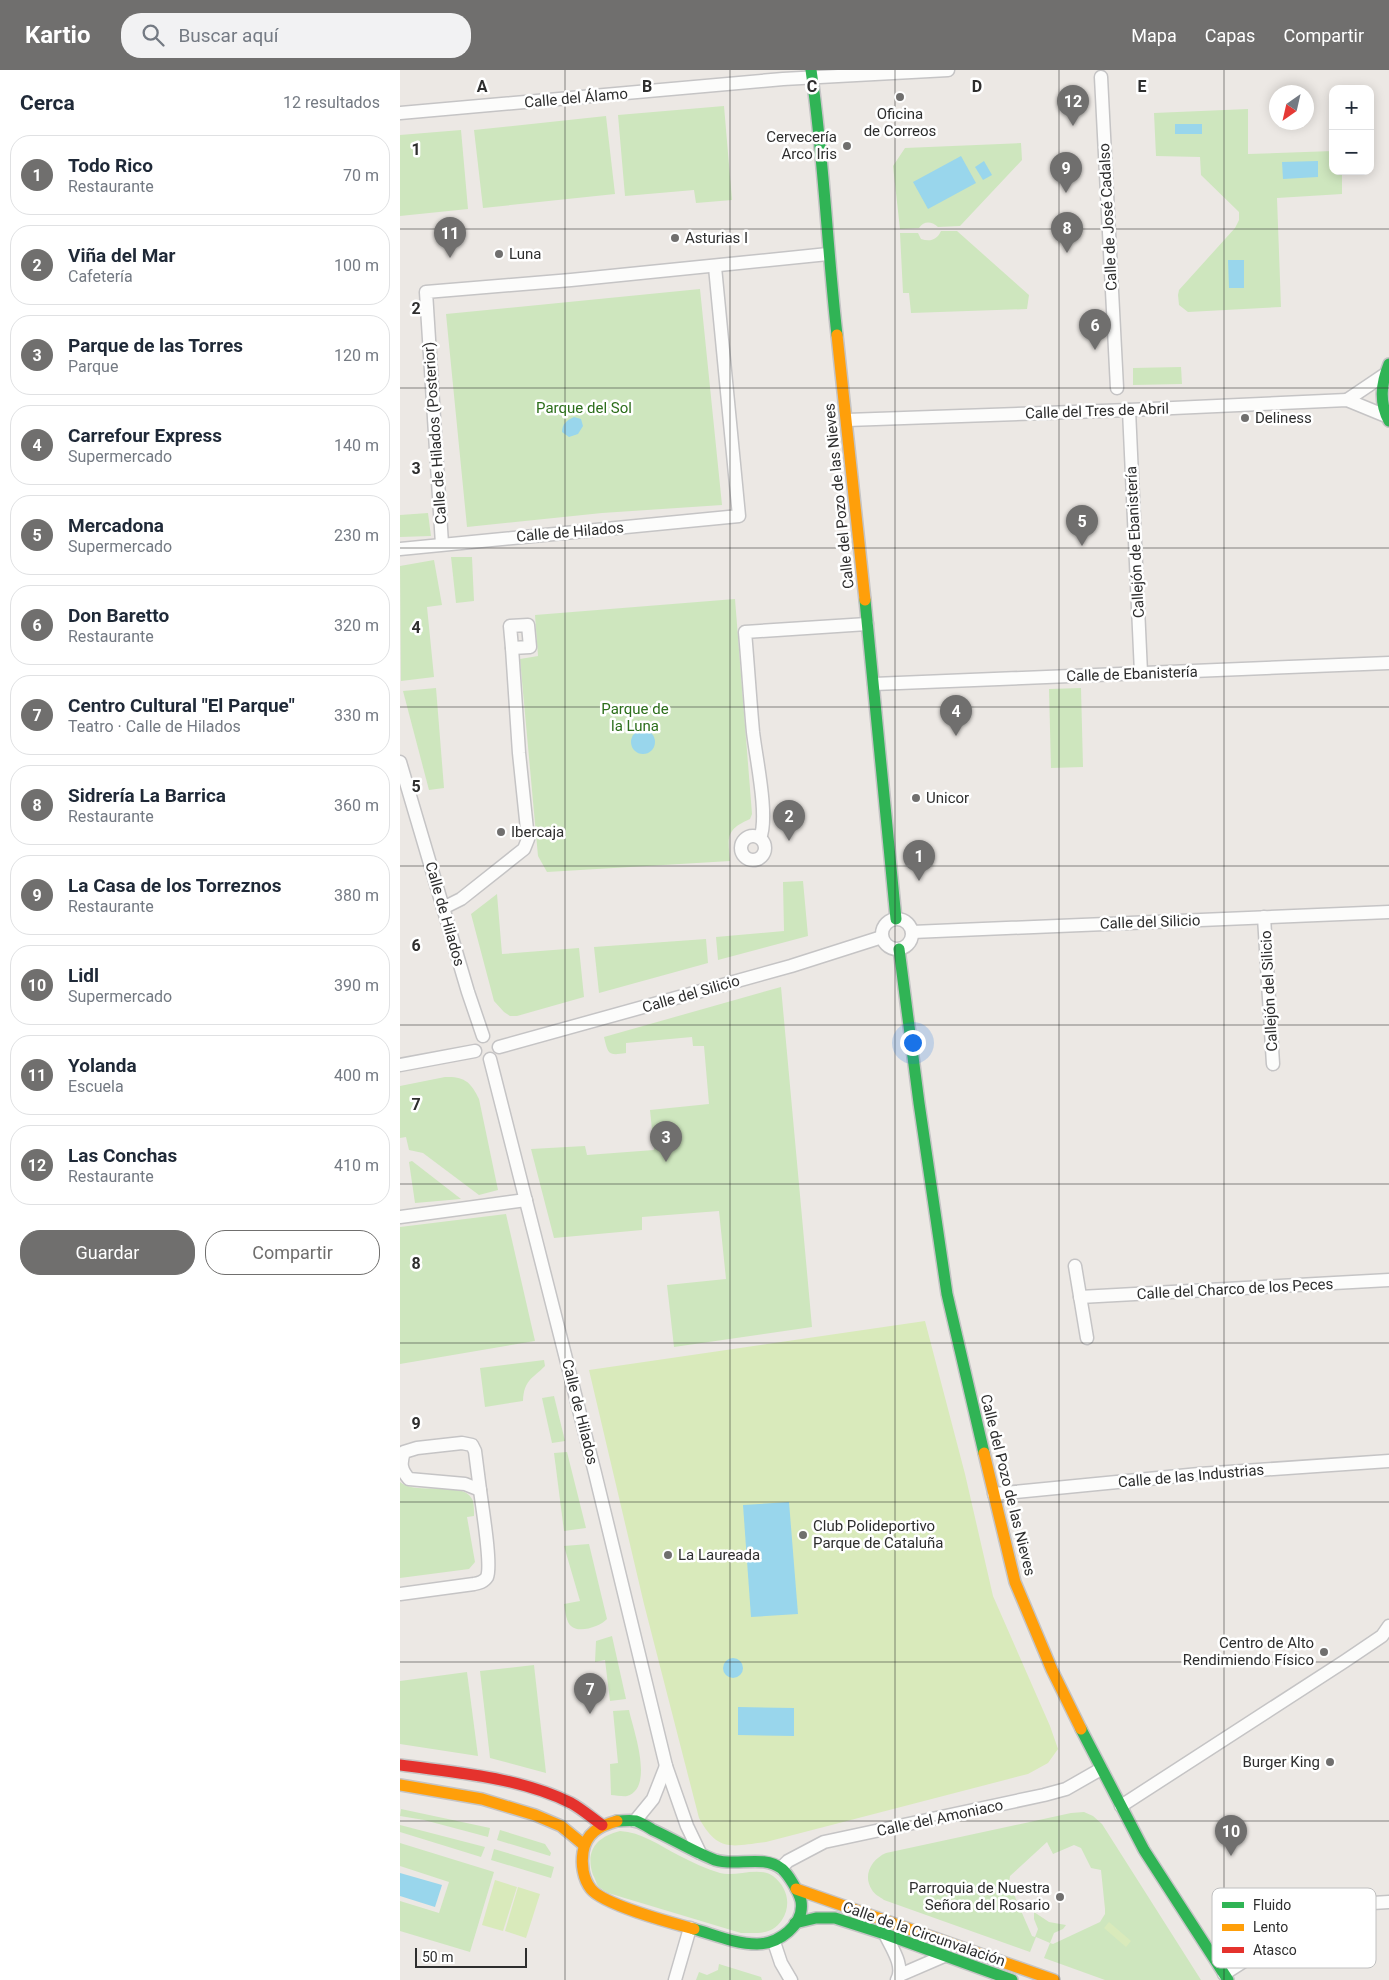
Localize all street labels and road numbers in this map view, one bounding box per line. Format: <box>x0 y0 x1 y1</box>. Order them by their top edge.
street label: Calle del Álamo <box>523 85 629 111</box>
street label: Calle de José Cadalso <box>1095 143 1121 291</box>
street label: Calle de Hilados (Posterior) <box>420 341 450 525</box>
street label: Calle del Tres de Abril <box>1025 399 1169 423</box>
street label: Calle del Pozo de las Nieves <box>820 402 858 590</box>
street label: Callejón de Ebanistería <box>1122 466 1148 618</box>
street label: Calle de Hilados <box>515 518 625 546</box>
street label: Calle de Ebanistería <box>1066 663 1198 685</box>
street label: Calle de Hilados <box>421 860 469 968</box>
street label: Calle del Silicio <box>1099 911 1201 933</box>
street label: Callejón del Silicio <box>1257 930 1281 1052</box>
street label: Calle del Silicio <box>640 971 742 1017</box>
street label: Calle del Charco de los Peces <box>1136 1275 1334 1303</box>
street label: Calle de Hilados <box>558 1357 602 1467</box>
street label: Calle del Pozo de las Nieves <box>977 1392 1039 1578</box>
street label: Calle de las Industrias <box>1117 1461 1265 1491</box>
street label: Calle del Amoniaco <box>875 1796 1005 1840</box>
street label: Calle de la Circunvalación <box>840 1898 1008 1970</box>

